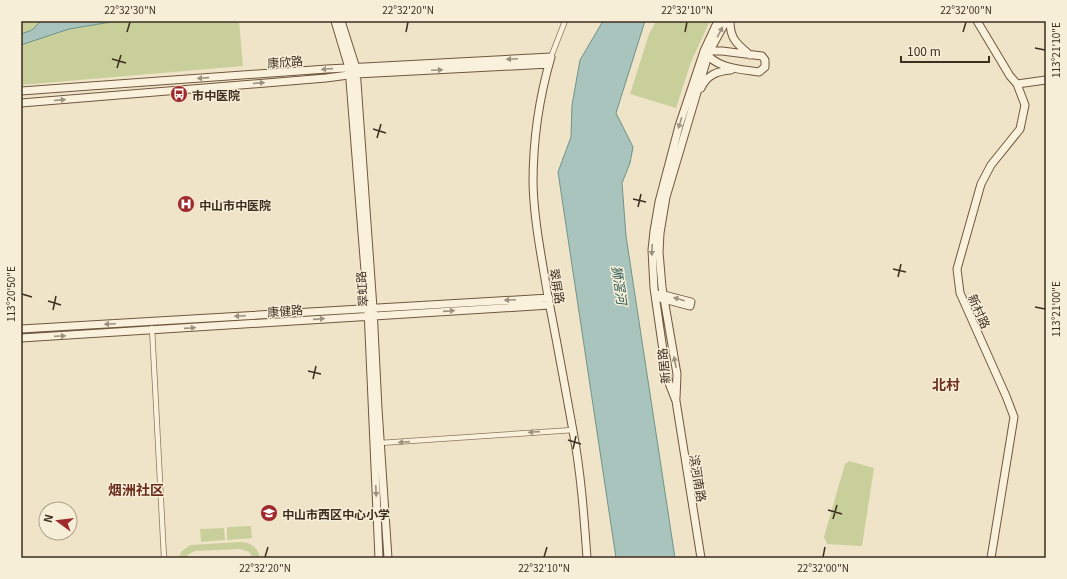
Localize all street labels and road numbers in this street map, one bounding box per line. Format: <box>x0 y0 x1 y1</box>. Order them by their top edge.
street label: 康欣路 <box>266 51 304 71</box>
street label: 翠屏路 <box>547 267 569 305</box>
street label: 翠虹路 <box>351 270 371 308</box>
street label: 新村路 <box>965 291 995 331</box>
street label: 康健路 <box>266 300 304 320</box>
street label: 新居路 <box>653 347 673 385</box>
street label: 滨河南路 <box>687 453 711 503</box>

